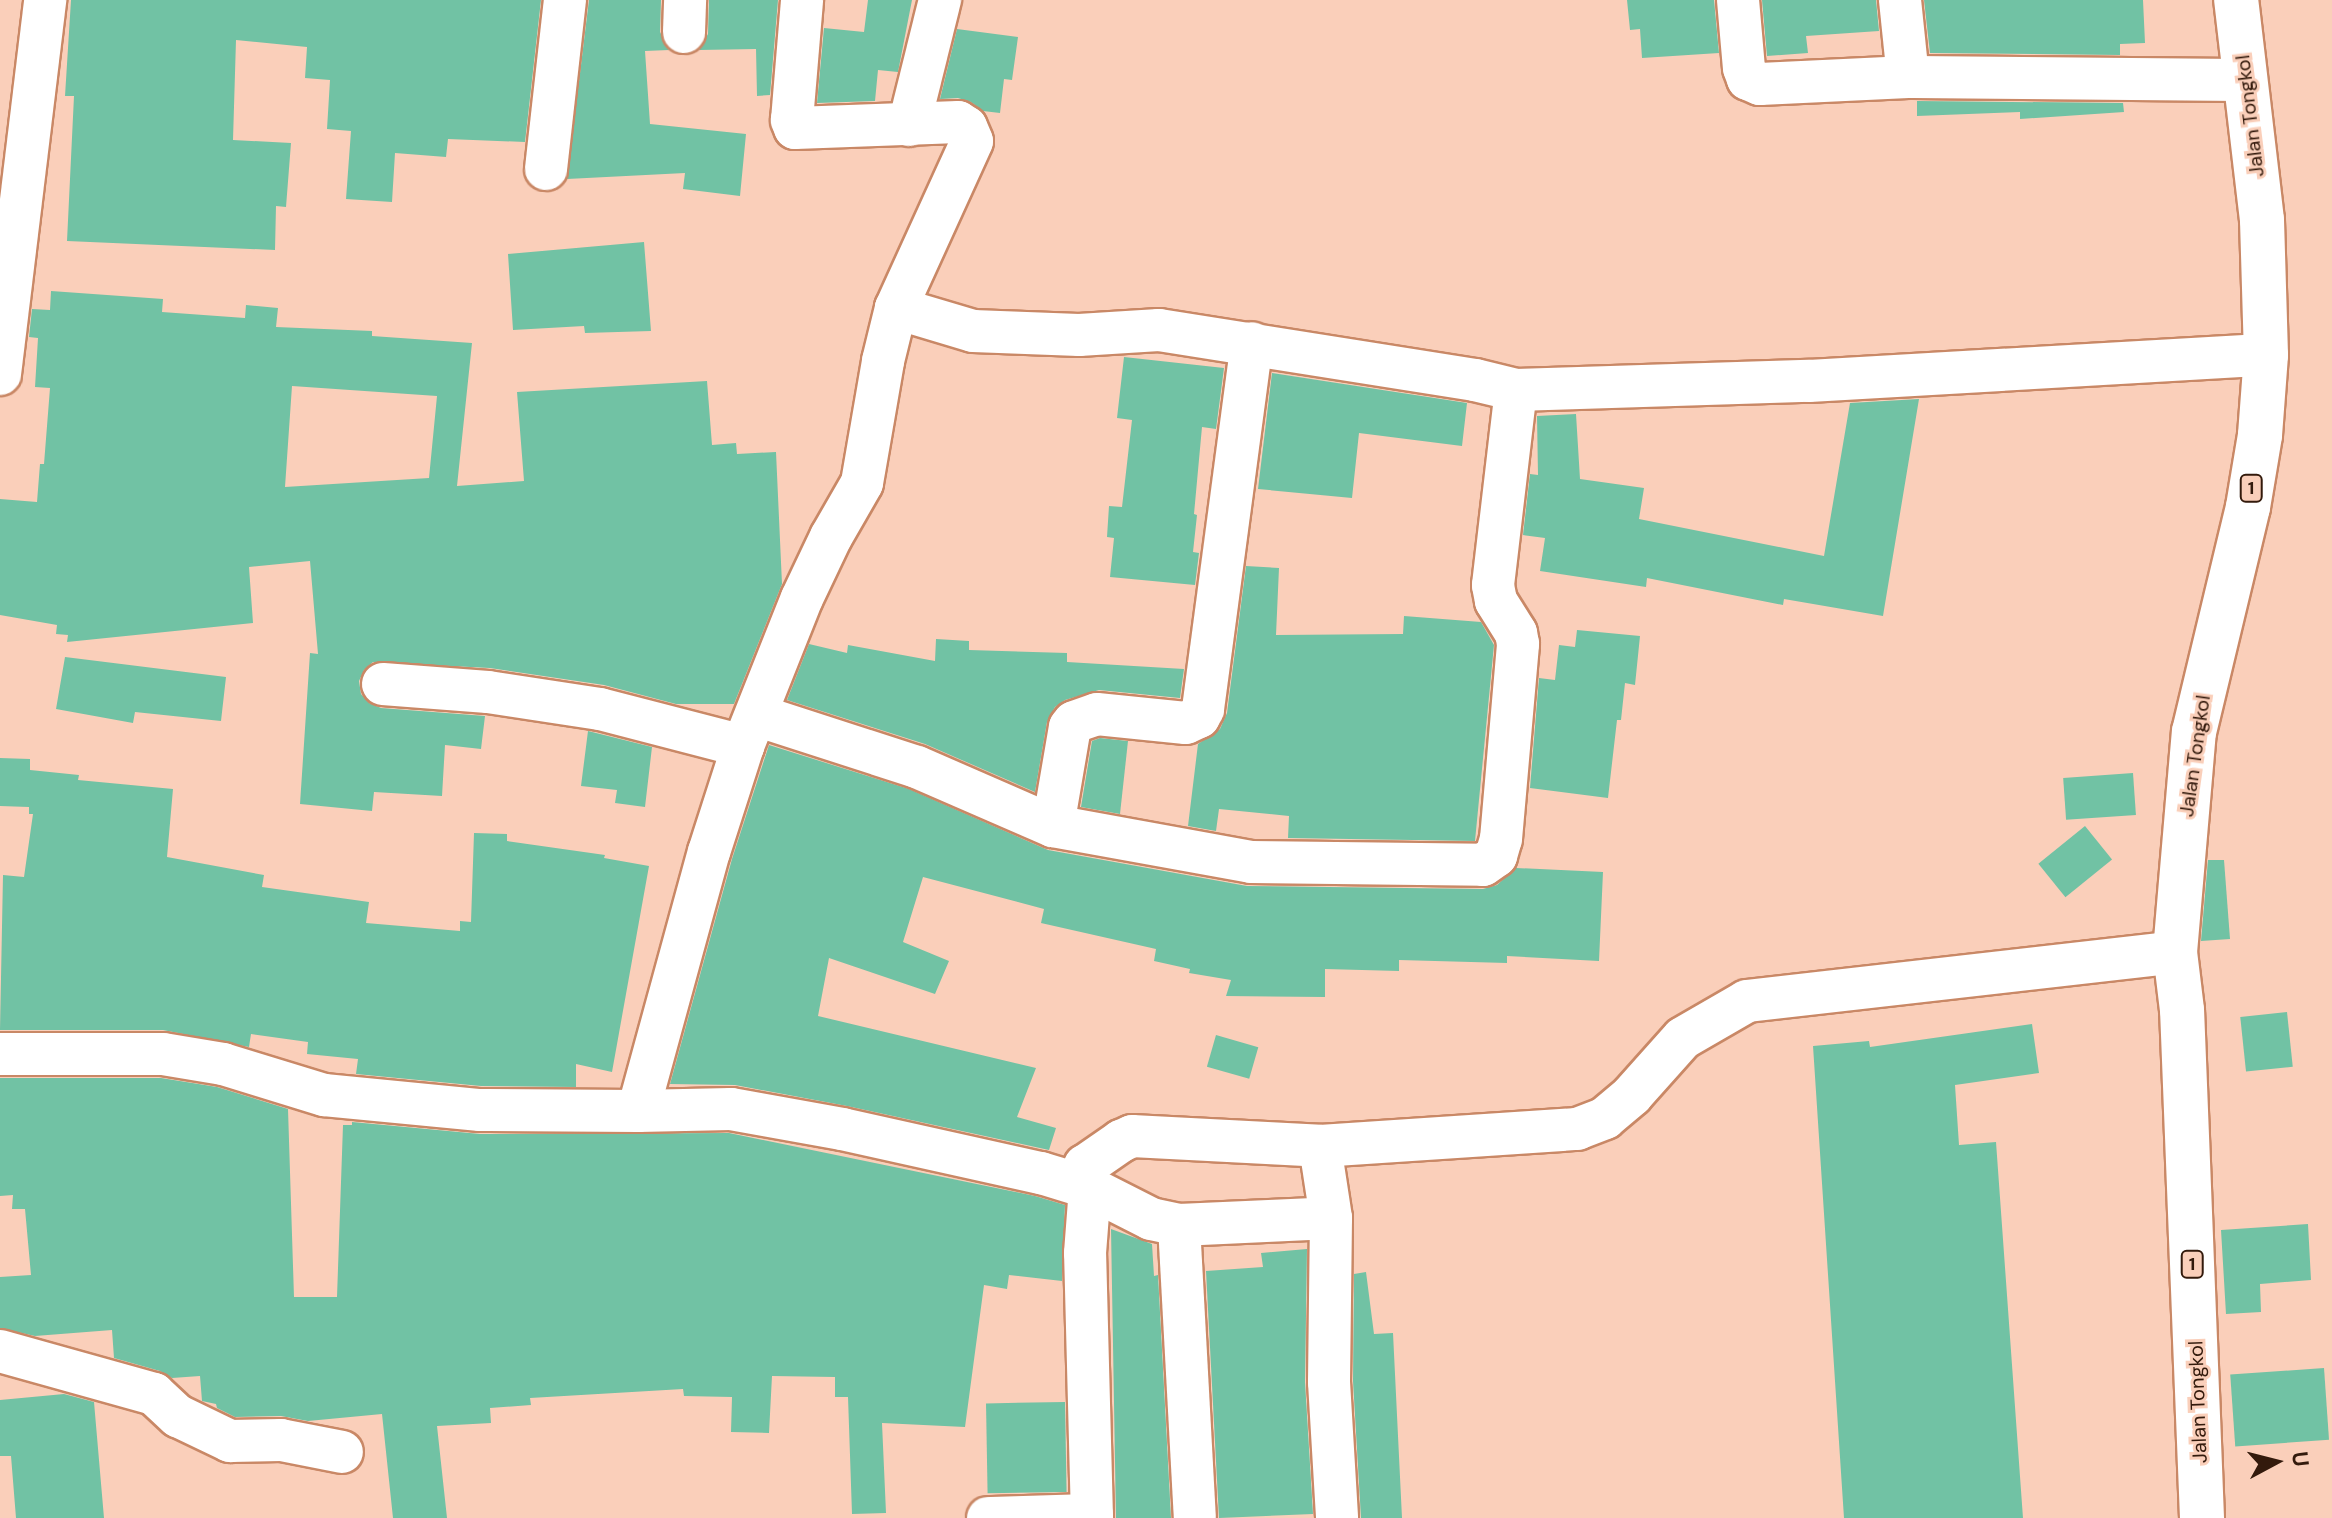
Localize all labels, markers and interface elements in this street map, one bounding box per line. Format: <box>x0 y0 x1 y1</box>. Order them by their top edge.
street label: Jalan Tongkol <box>2231 54 2269 178</box>
road number: 1 <box>2239 474 2263 502</box>
street label: Jalan Tongkol <box>2175 694 2215 818</box>
road number: 1 <box>2180 1250 2204 1278</box>
street label: Jalan Tongkol <box>2184 1340 2212 1464</box>
north arrow <box>2236 1422 2316 1502</box>
text: U <box>2285 1450 2316 1468</box>

